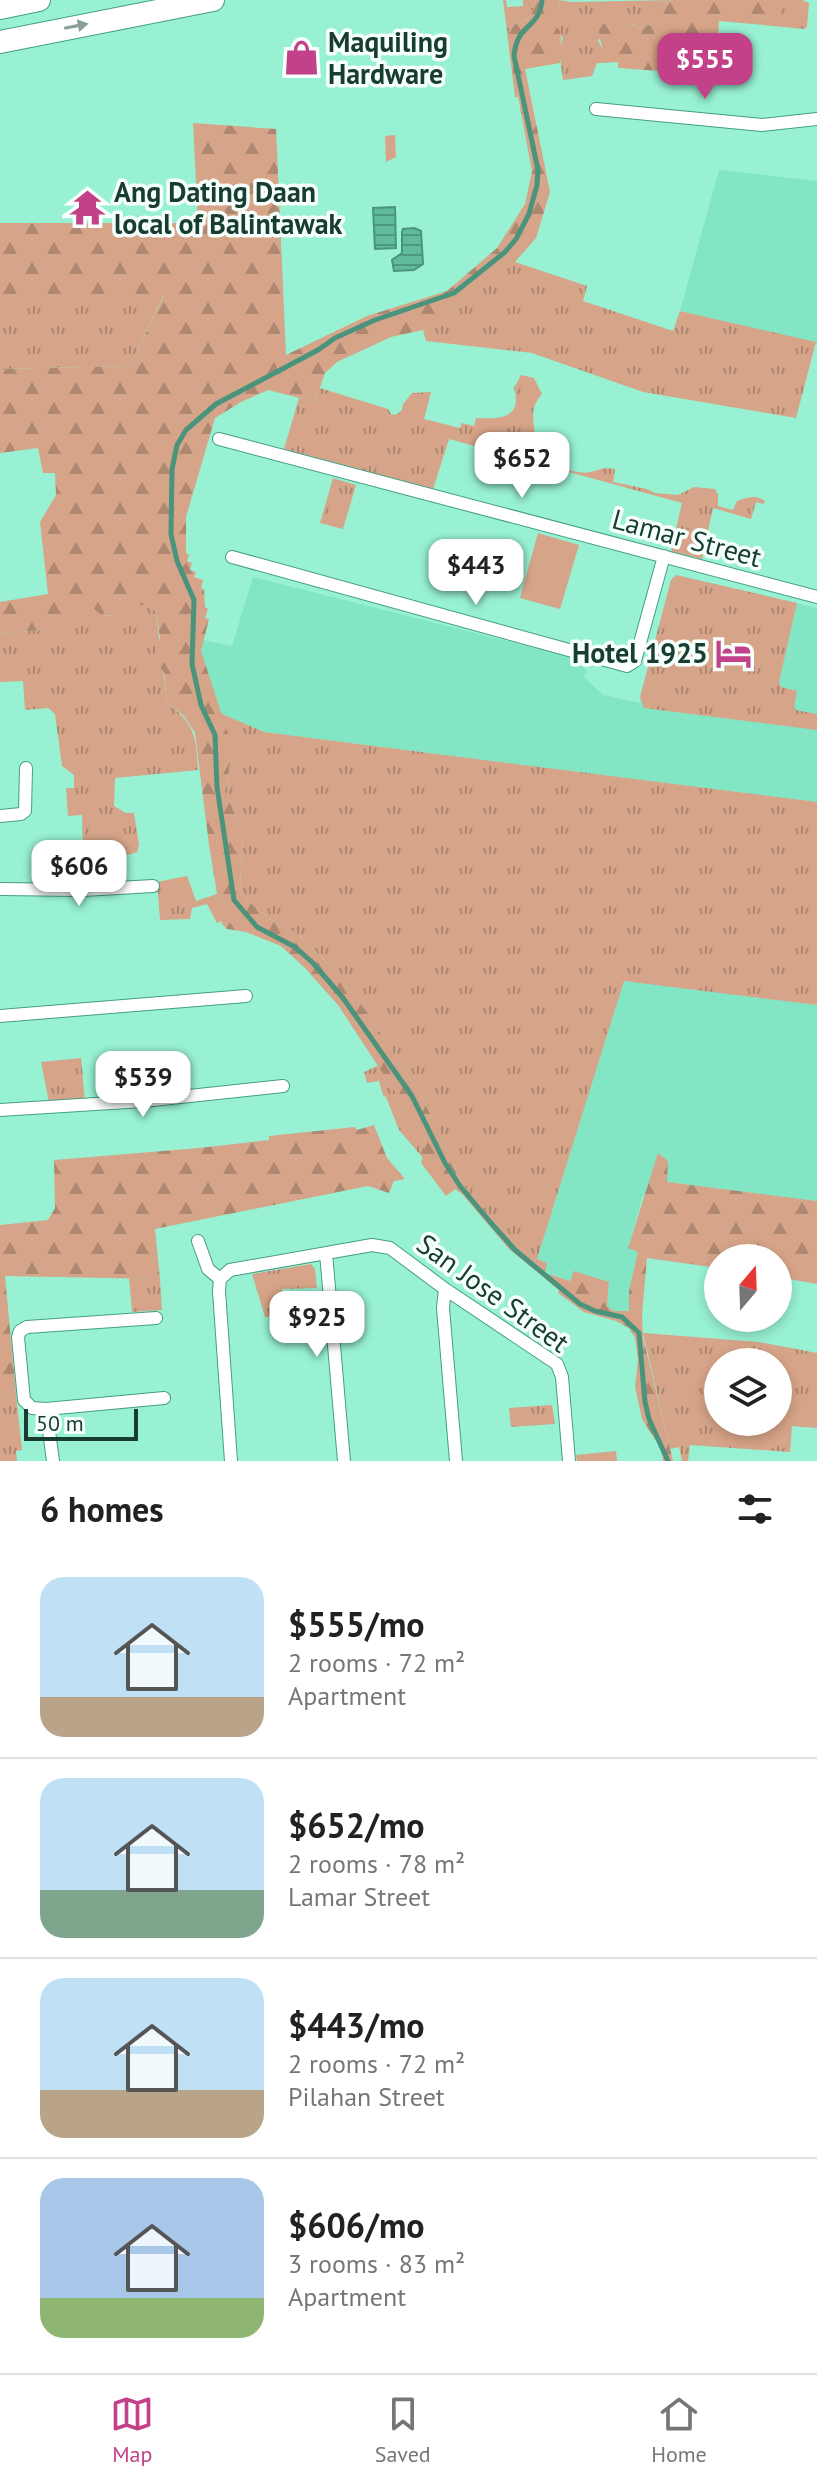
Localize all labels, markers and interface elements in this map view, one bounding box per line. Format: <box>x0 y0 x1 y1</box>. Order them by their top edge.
one-way arrow <box>64 20 89 32</box>
place label: Maquiling Hardware <box>328 23 448 92</box>
pin: $555 <box>658 33 752 101</box>
shop icon: Maquiling Hardware <box>283 39 321 77</box>
text: $555 <box>676 42 734 75</box>
place label: Ang Dating Daan local of Balintawak <box>114 173 343 242</box>
temple icon: Ang Dating Daan local of Balintawak <box>69 189 107 227</box>
pin: $652 <box>475 432 569 500</box>
text: $652 <box>493 441 551 474</box>
street label: Lamar Street <box>608 500 766 575</box>
pin: $443 <box>429 539 523 607</box>
text: $443 <box>447 548 505 581</box>
place label: Hotel 1925 <box>572 634 708 671</box>
hotel icon: Hotel 1925 <box>715 634 753 672</box>
pin: $606 <box>32 840 126 908</box>
text: $606 <box>50 849 108 882</box>
pin: $539 <box>96 1051 190 1119</box>
text: $539 <box>114 1060 172 1093</box>
street label: San Jose Street <box>410 1225 577 1361</box>
north arrow <box>704 1244 792 1332</box>
map controls <box>704 1244 792 1436</box>
pin: $925 <box>270 1291 364 1359</box>
text: $925 <box>288 1300 346 1333</box>
button: layers <box>704 1348 792 1436</box>
scale bar <box>24 1405 138 1441</box>
text: 50 m <box>36 1409 84 1437</box>
text: 6 homes <box>40 1487 164 1531</box>
icon: filters <box>733 1487 777 1531</box>
text: $555/mo <box>288 1602 425 1646</box>
icon: home <box>104 1609 200 1705</box>
text: 2 rooms · 72 m² <box>288 1646 465 1679</box>
text: Apartment <box>288 1679 406 1712</box>
text: $652/mo <box>288 1803 425 1847</box>
icon: home <box>104 1810 200 1906</box>
text: 2 rooms · 78 m² <box>288 1847 465 1880</box>
text: Lamar Street <box>288 1880 430 1913</box>
text: $443/mo <box>288 2003 425 2047</box>
icon: home <box>104 2010 200 2106</box>
text: 2 rooms · 72 m² <box>288 2047 465 2080</box>
text: Pilahan Street <box>288 2080 445 2113</box>
text: $606/mo <box>288 2203 425 2247</box>
icon: home <box>104 2210 200 2306</box>
text: 3 rooms · 83 m² <box>288 2247 465 2280</box>
text: Apartment <box>288 2280 406 2313</box>
tab: Map <box>110 2392 154 2468</box>
tab: Saved <box>375 2392 431 2468</box>
tab: Home <box>651 2392 707 2468</box>

